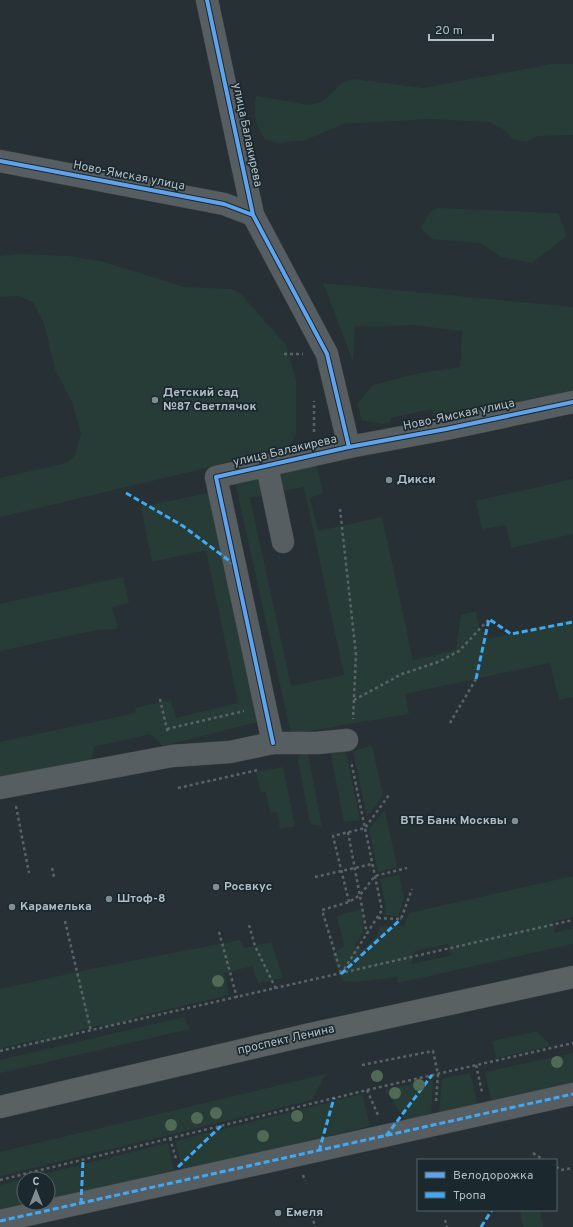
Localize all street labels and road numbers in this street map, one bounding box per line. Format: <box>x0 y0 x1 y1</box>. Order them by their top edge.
street label: улица Балакирева <box>228 81 266 189</box>
street label: Ново-Ямская улица <box>72 157 186 195</box>
street label: Ново-Ямская улица <box>402 395 516 435</box>
street label: улица Балакирева <box>232 431 338 471</box>
street label: проспект Ленина <box>236 1021 336 1059</box>

